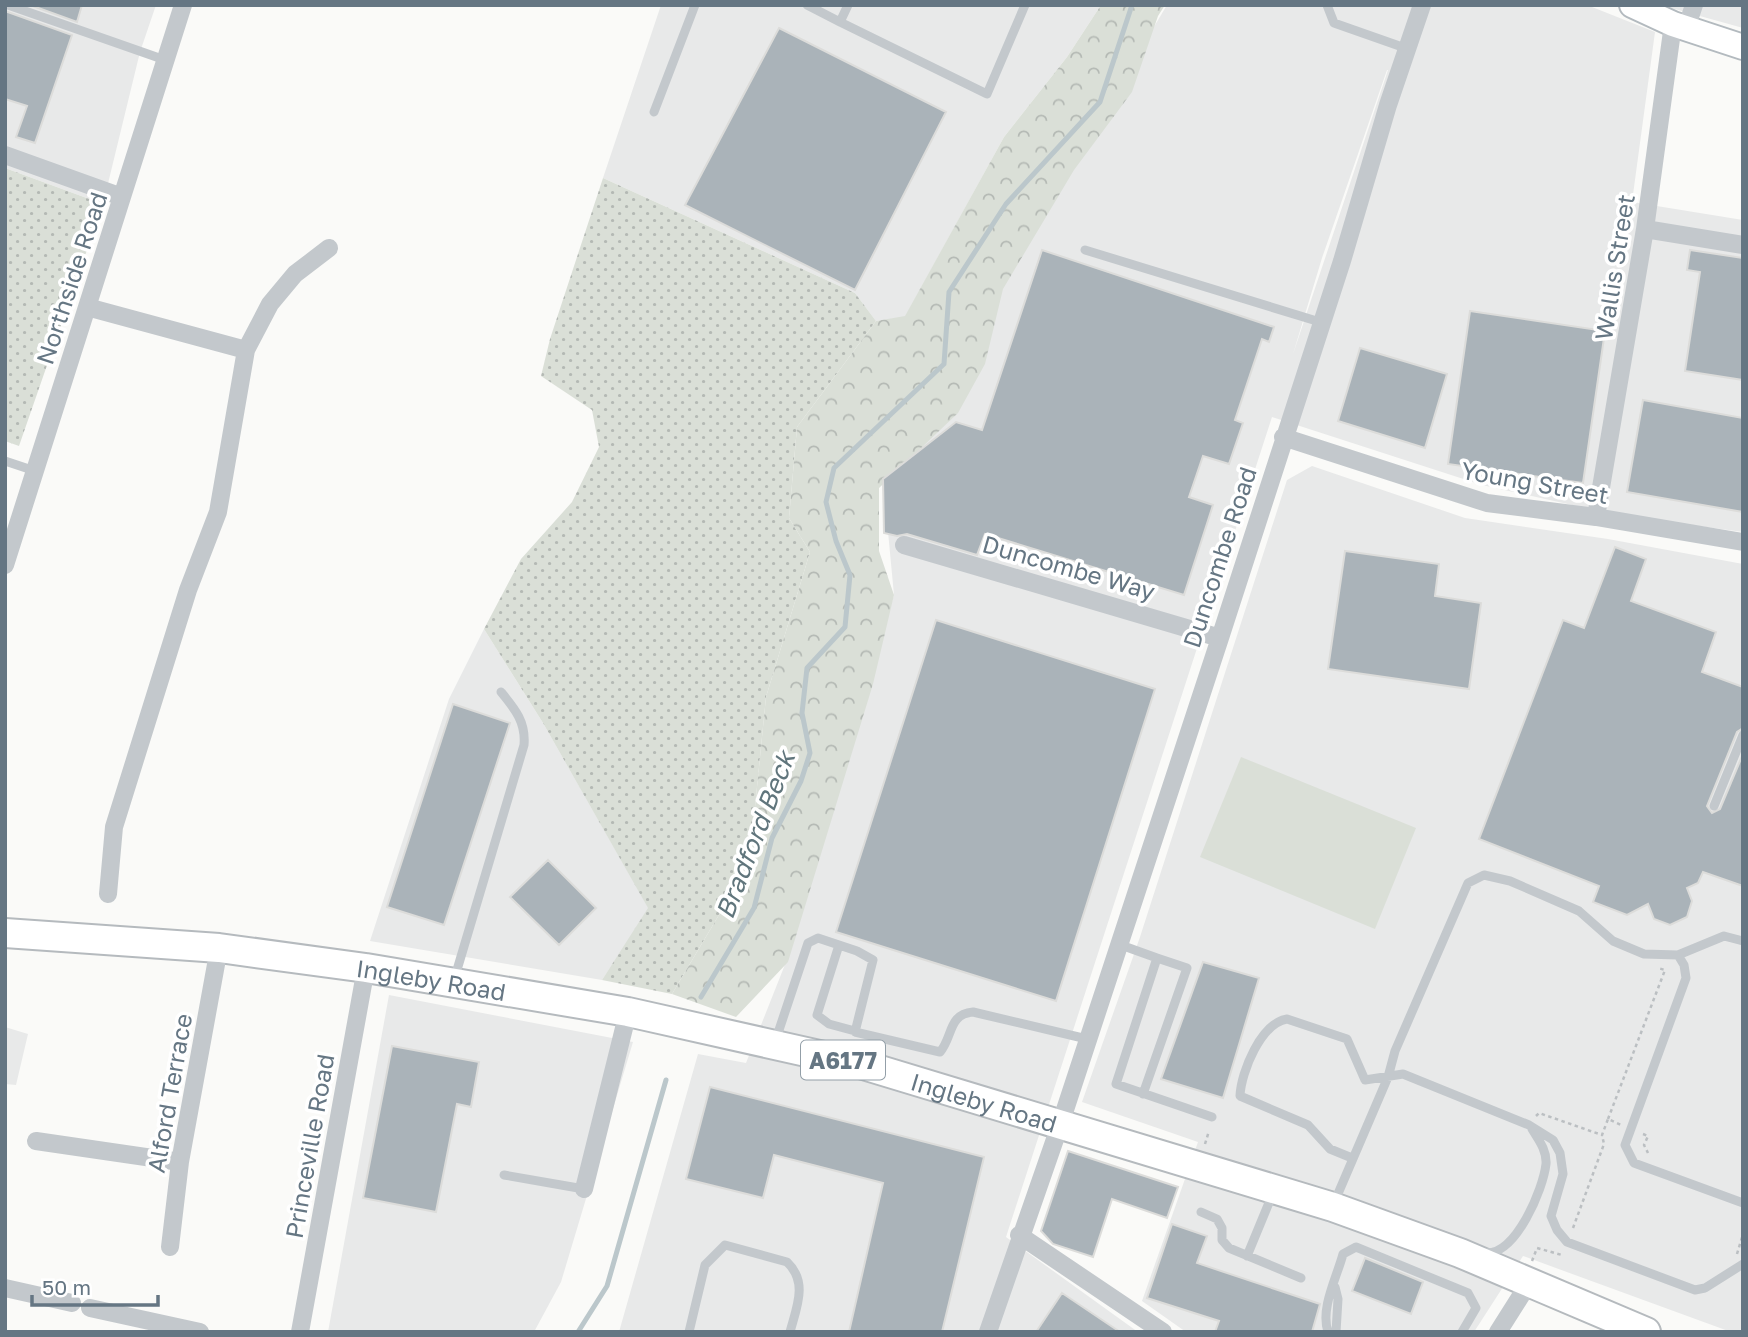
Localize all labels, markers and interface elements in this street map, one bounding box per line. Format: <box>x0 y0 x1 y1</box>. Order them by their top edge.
street label: Northside Road <box>29 188 113 368</box>
street label: Wallis Street <box>1588 192 1640 342</box>
street label: Young Street <box>1459 455 1611 509</box>
street label: Duncombe Road <box>1176 463 1262 651</box>
street label: Duncombe Way <box>979 529 1159 605</box>
water label: Bradford Beck <box>709 745 802 923</box>
street label: Ingleby Road <box>355 952 508 1006</box>
street label: Alford Terrace <box>141 1011 197 1175</box>
road number: A6177 <box>801 1040 885 1079</box>
street label: Princeville Road <box>279 1052 339 1240</box>
street label: Ingleby Road <box>908 1066 1061 1137</box>
scale bar <box>32 1264 158 1308</box>
text: 50 m <box>42 1274 91 1300</box>

